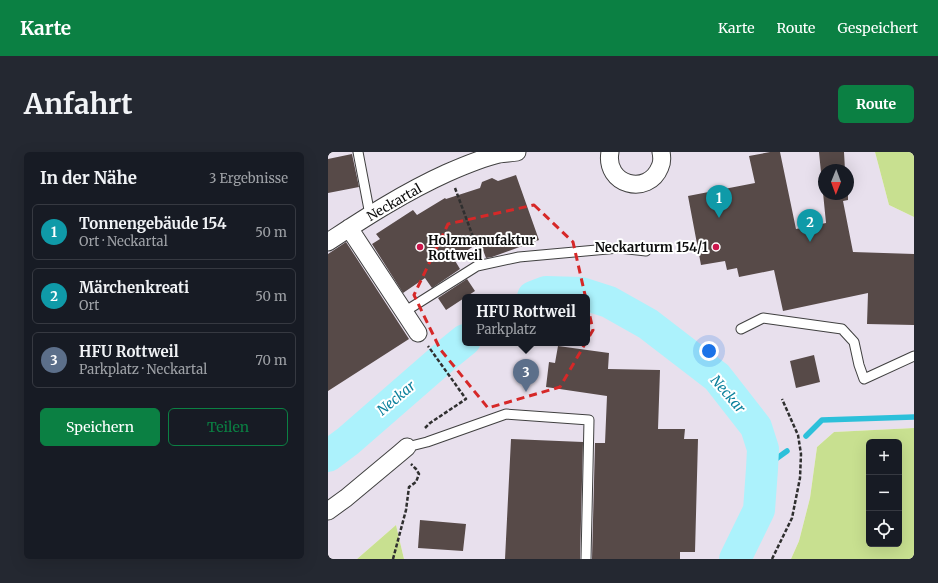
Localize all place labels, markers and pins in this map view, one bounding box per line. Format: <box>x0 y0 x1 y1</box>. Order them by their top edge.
pin: 1 <box>706 185 732 218</box>
pin: 2 <box>797 209 823 242</box>
place label: Holzmanufaktur Rottweil <box>428 232 535 264</box>
place label: Neckarturm 154/1 <box>595 239 708 256</box>
marker: Holzmanufaktur Rottweil <box>415 242 425 252</box>
marker: Neckarturm 154/1 <box>711 242 721 252</box>
pin: 3 <box>513 359 539 392</box>

